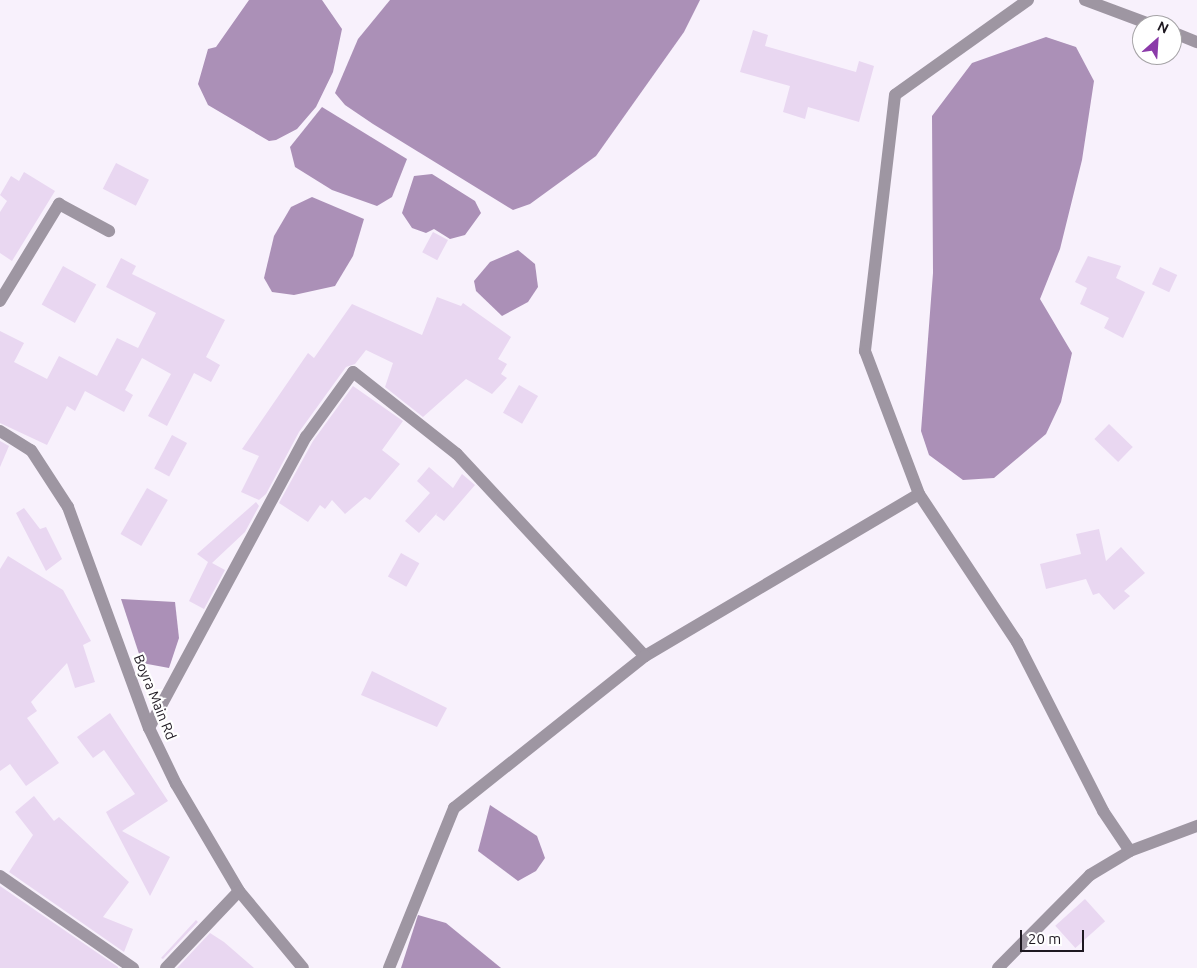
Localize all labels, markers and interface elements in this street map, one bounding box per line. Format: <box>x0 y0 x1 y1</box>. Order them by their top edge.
north arrow <box>1132 15 1182 65</box>
text: N <box>1155 18 1171 37</box>
street label: Boyra Main Rd <box>130 652 180 742</box>
scale bar <box>1022 920 1086 952</box>
text: 20 m <box>1028 930 1061 947</box>

